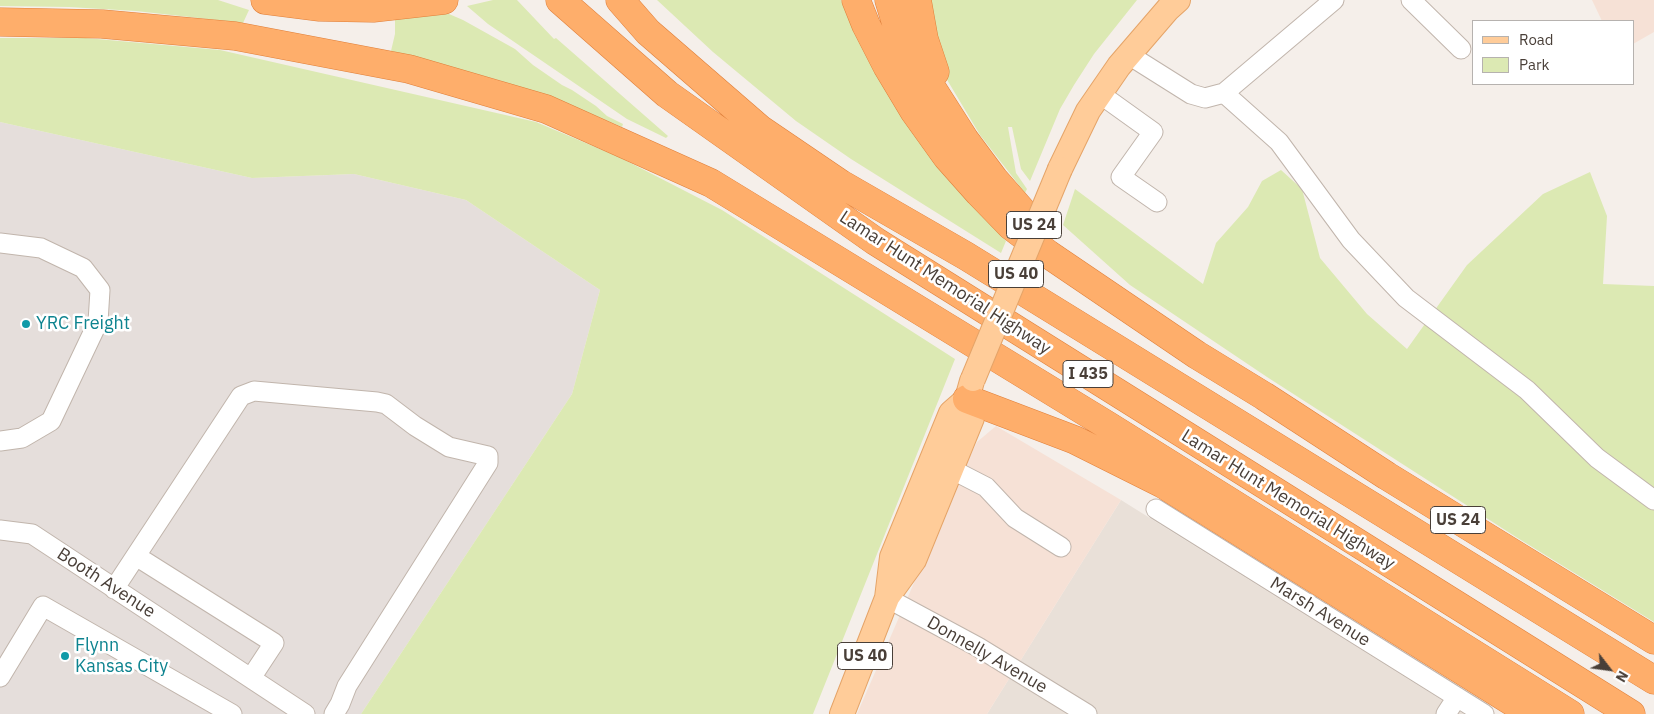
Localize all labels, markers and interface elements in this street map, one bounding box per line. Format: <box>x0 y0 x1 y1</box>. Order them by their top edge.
legend <box>1472 20 1634 85</box>
text: Road <box>1519 30 1554 49</box>
text: Park <box>1519 55 1549 74</box>
street label: Lamar Hunt Memorial Highway <box>835 206 1055 360</box>
road number: US 24 <box>1006 212 1062 238</box>
road number: US 40 <box>988 260 1044 288</box>
place label: YRC Freight <box>36 313 130 335</box>
marker: YRC Freight <box>20 318 32 330</box>
road number: I 435 <box>1063 360 1113 388</box>
street label: Lamar Hunt Memorial Highway <box>1177 425 1399 575</box>
road number: US 24 <box>1430 506 1486 534</box>
street label: Booth Avenue <box>53 543 159 623</box>
street label: Marsh Avenue <box>1266 573 1374 651</box>
street label: Donnelly Avenue <box>923 612 1051 698</box>
place label: Flynn Kansas City <box>75 635 168 678</box>
road number: US 40 <box>838 642 892 669</box>
north arrow <box>1584 644 1634 694</box>
marker: Flynn Kansas City <box>59 650 71 662</box>
text: N <box>1612 668 1632 685</box>

